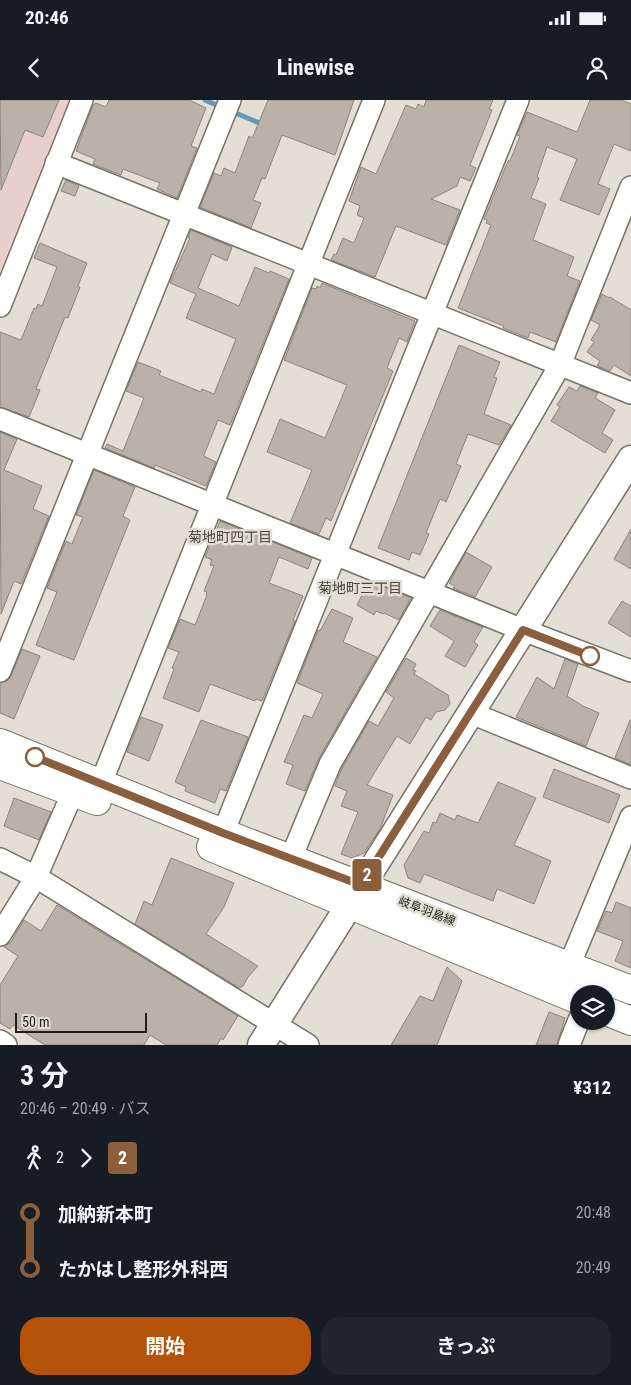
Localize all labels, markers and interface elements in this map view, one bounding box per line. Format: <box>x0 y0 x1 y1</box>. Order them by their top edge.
text: 20:46 <box>25 6 69 29</box>
icon: back <box>20 54 48 82</box>
icon: person <box>583 54 611 82</box>
text: Linewise <box>277 55 354 80</box>
district label: 菊地町四丁目 <box>188 529 272 545</box>
district label: 菊地町三丁目 <box>318 580 402 596</box>
unlabelled marker <box>580 646 600 666</box>
unlabelled marker <box>25 747 45 767</box>
line badge: 2 <box>351 859 383 891</box>
text: 2 <box>362 864 372 885</box>
street label: 岐阜羽島線 <box>396 894 458 928</box>
map controls <box>570 985 615 1030</box>
button: layers <box>570 985 615 1030</box>
scale bar <box>15 1010 148 1033</box>
text: 50 m <box>22 1014 50 1030</box>
text: 3 分 <box>20 1059 69 1092</box>
text: ¥312 <box>573 1076 611 1099</box>
text: 20:46 – 20:49 · バス <box>20 1099 150 1118</box>
icon: walk <box>20 1144 48 1172</box>
icon: forward <box>72 1144 100 1172</box>
text: 2 <box>118 1147 127 1168</box>
text: 2 <box>56 1148 64 1167</box>
text: 加納新本町 <box>58 1203 153 1226</box>
text: 20:48 <box>576 1203 611 1222</box>
text: たかはし整形外科西 <box>58 1258 228 1281</box>
text: 20:49 <box>576 1258 611 1277</box>
button: 開始 <box>20 1317 311 1375</box>
button: きっぷ <box>321 1317 611 1375</box>

